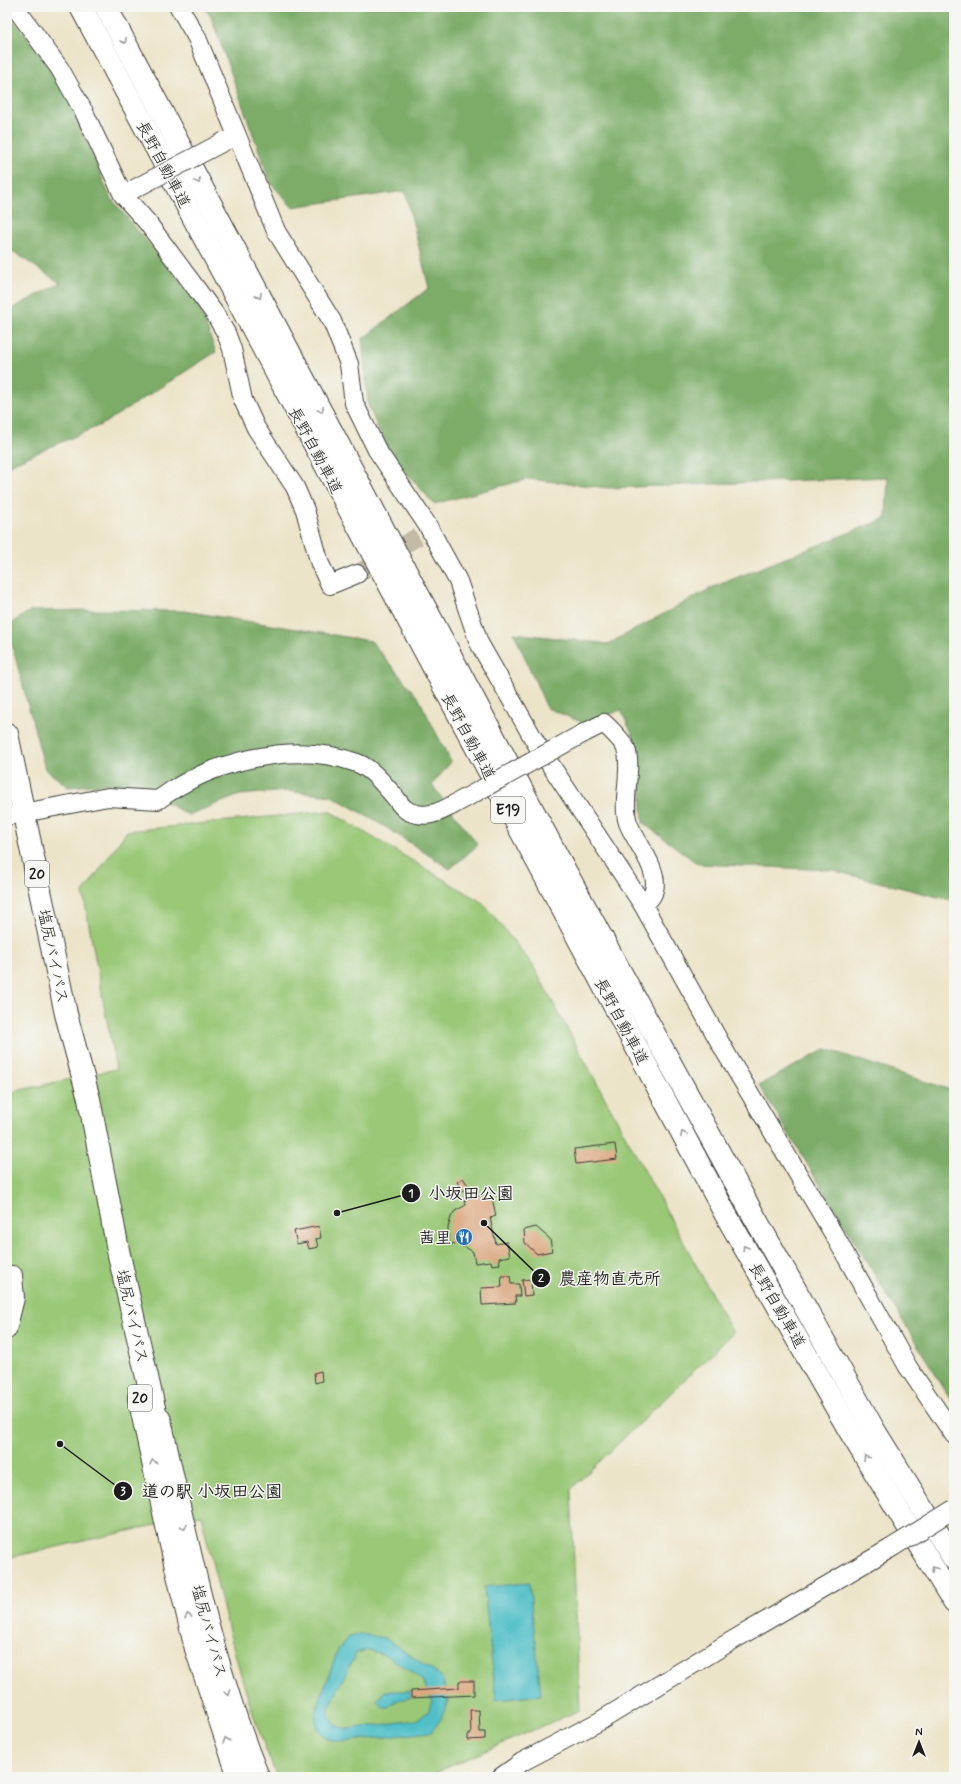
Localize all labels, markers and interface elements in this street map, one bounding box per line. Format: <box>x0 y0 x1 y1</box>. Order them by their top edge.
one-way arrow <box>119 37 127 45</box>
street label: 長野自動車道 <box>131 117 194 212</box>
one-way arrow <box>194 177 201 184</box>
one-way arrow <box>255 291 262 299</box>
street label: 長野自動車道 <box>283 403 346 498</box>
one-way arrow <box>316 406 323 413</box>
street label: 長野自動車道 <box>436 689 499 784</box>
road number: E19 <box>491 797 525 823</box>
road number: 20 <box>25 861 49 887</box>
street label: 塩尻バイパス <box>32 907 73 1005</box>
street label: 長野自動車道 <box>589 974 652 1069</box>
one-way arrow <box>680 1131 687 1138</box>
callout: 小坂田公園 <box>401 1178 522 1207</box>
text: 小坂田公園 <box>429 1183 514 1205</box>
text: 1 <box>408 1186 414 1202</box>
restaurant icon: 茜里 <box>454 1227 474 1247</box>
place label: 茜里 <box>419 1228 451 1249</box>
one-way arrow <box>743 1245 750 1252</box>
street label: 長野自動車道 <box>744 1259 810 1353</box>
callout: 農産物直売所 <box>531 1263 669 1292</box>
street label: 塩尻バイパス <box>111 1267 153 1365</box>
text: 農産物直売所 <box>559 1268 661 1290</box>
text: 2 <box>538 1271 544 1287</box>
road number: 20 <box>128 1385 152 1411</box>
one-way arrow <box>863 1455 870 1462</box>
one-way arrow <box>150 1459 158 1465</box>
callout: 道の駅 小坂田公園 <box>113 1477 290 1506</box>
text: 道の駅 小坂田公園 <box>142 1481 282 1503</box>
text: 3 <box>120 1484 126 1500</box>
one-way arrow <box>180 1524 188 1530</box>
one-way arrow <box>931 1566 938 1573</box>
street label: 塩尻バイパス <box>186 1582 231 1680</box>
one-way arrow <box>185 1613 193 1619</box>
one-way arrow <box>223 1689 231 1696</box>
north arrow <box>899 1722 939 1762</box>
text: N <box>915 1726 923 1740</box>
one-way arrow <box>223 1737 231 1744</box>

